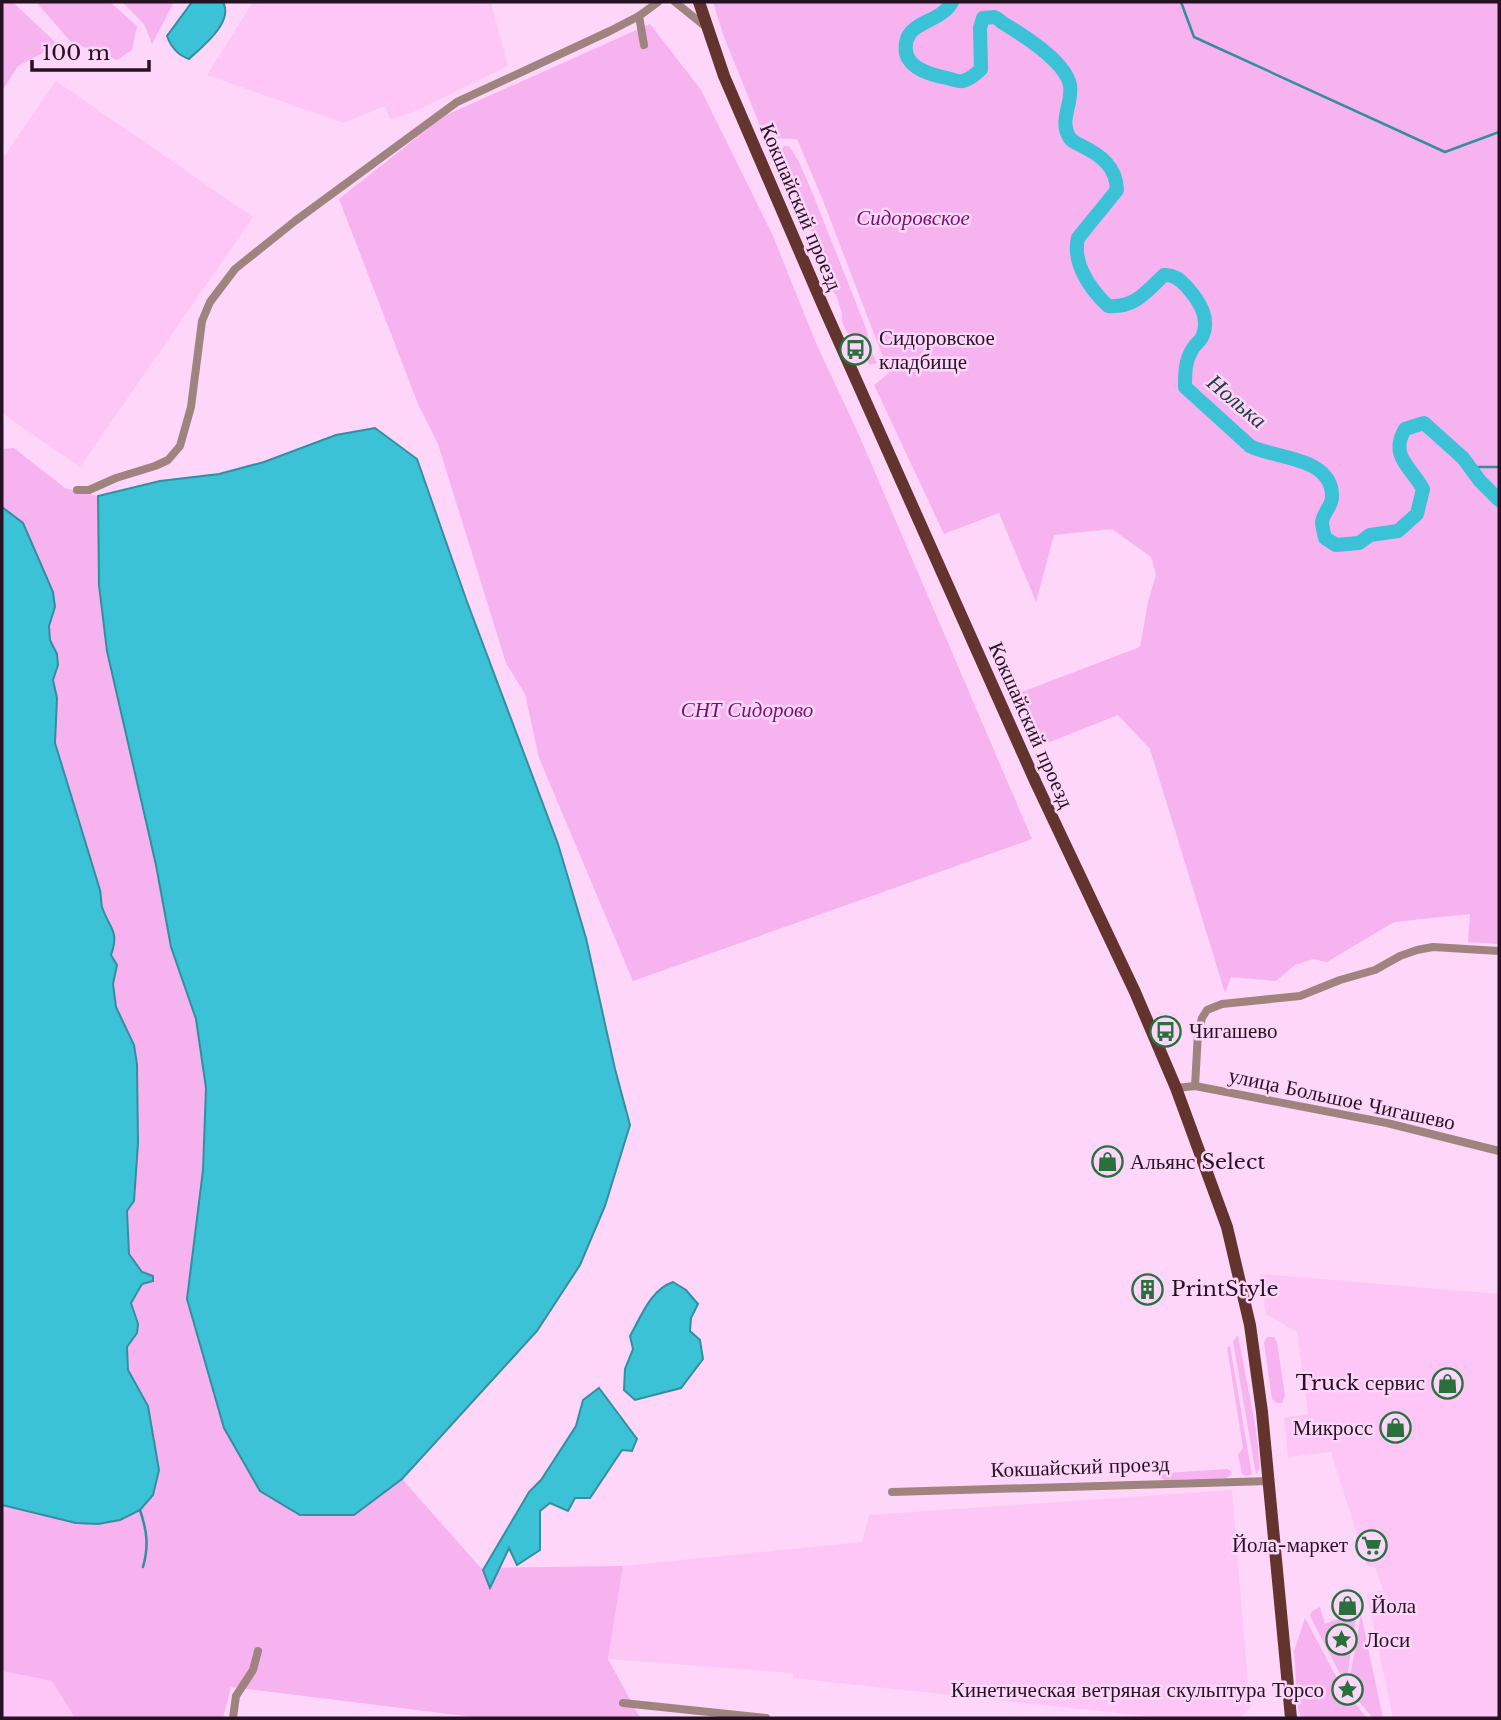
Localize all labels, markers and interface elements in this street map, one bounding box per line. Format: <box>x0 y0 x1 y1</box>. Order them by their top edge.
scale bar <box>32 28 149 72</box>
text: 100 m <box>42 40 110 66</box>
street label: Кокшайский проезд <box>754 119 848 295</box>
park label: Сидоровское <box>856 205 970 231</box>
place label: Сидоровское кладбище <box>879 325 995 375</box>
bus stop icon: Сидоровское кладбище <box>839 333 873 367</box>
water label: Нолька <box>1201 367 1273 434</box>
street label: Кокшайский проезд <box>983 638 1079 812</box>
park label: СНТ Сидорово <box>681 697 813 723</box>
bus stop icon: Чигашево <box>1149 1014 1183 1048</box>
place label: Чигашево <box>1189 1018 1278 1044</box>
street label: улица Большое Чигашево <box>1226 1062 1458 1136</box>
shop icon: Альянс Select <box>1090 1145 1124 1179</box>
place label: Альянс Select <box>1130 1149 1265 1175</box>
building icon: PrintStyle <box>1131 1272 1165 1306</box>
place label: PrintStyle <box>1171 1276 1278 1302</box>
shop icon: Truck сервис <box>1431 1366 1465 1400</box>
place label: Truck сервис <box>1296 1370 1425 1396</box>
shop icon: Микросс <box>1379 1411 1413 1445</box>
place label: Микросс <box>1293 1415 1373 1441</box>
street label: Кокшайский проезд <box>990 1451 1170 1483</box>
supermarket icon: Йола-маркет <box>1354 1528 1388 1562</box>
place label: Йола-маркет <box>1232 1532 1348 1558</box>
shop icon: Йола <box>1331 1589 1365 1623</box>
place label: Йола <box>1371 1593 1417 1619</box>
place icon: Лоси <box>1325 1623 1359 1657</box>
place label: Лоси <box>1365 1627 1410 1653</box>
place icon: Кинетическая ветряная скульптура Торсо <box>1330 1673 1364 1707</box>
place label: Кинетическая ветряная скульптура Торсо <box>951 1677 1324 1703</box>

